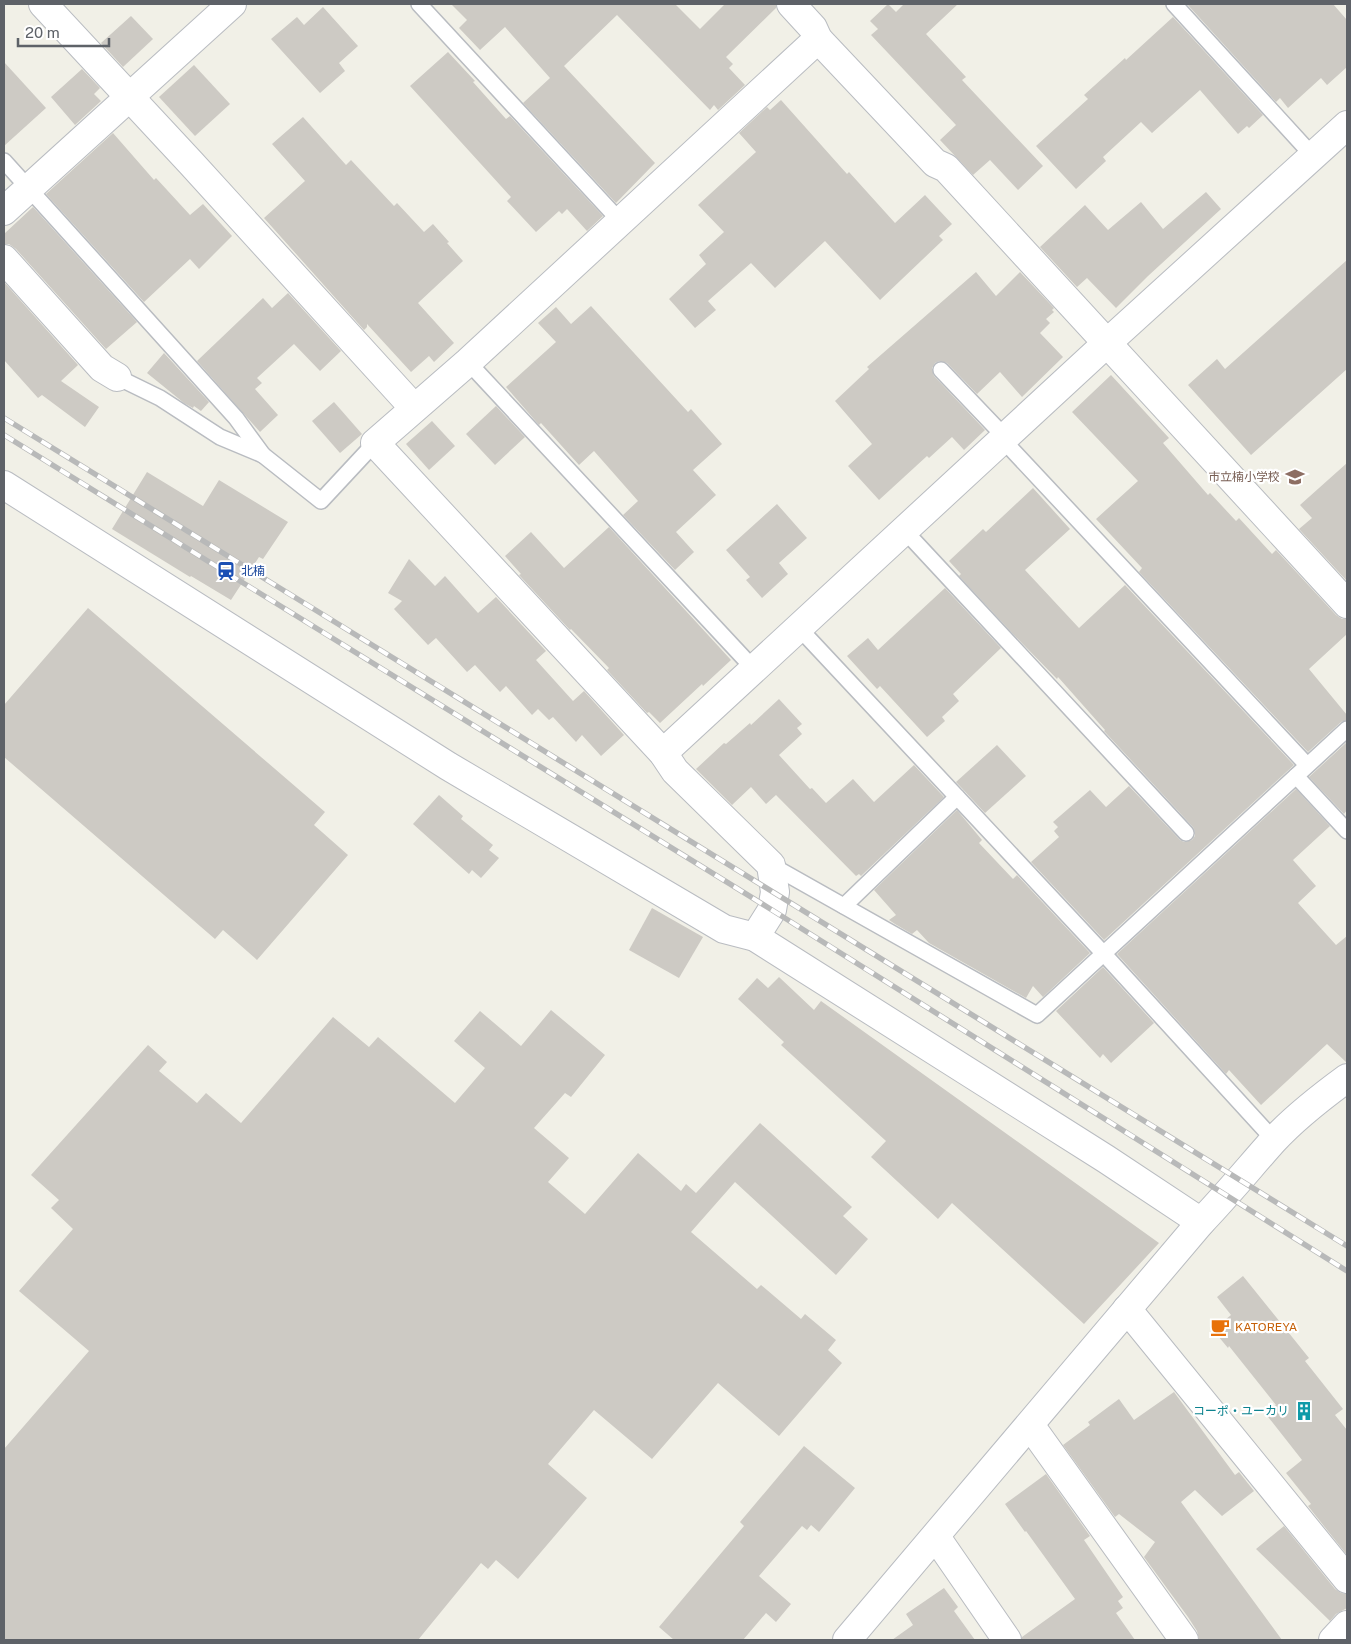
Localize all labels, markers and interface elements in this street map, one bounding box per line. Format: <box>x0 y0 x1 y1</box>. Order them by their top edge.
scale bar <box>18 15 109 47</box>
text: 20 m <box>25 24 60 41</box>
school or university icon: 市立楠小学校 <box>1284 466 1306 488</box>
place label: 市立楠小学校 <box>1208 470 1280 484</box>
station icon: 北楠 <box>215 560 237 582</box>
place label: 北楠 <box>241 564 265 578</box>
cafe icon: KATOREYA <box>1209 1316 1231 1338</box>
place label: KATOREYA <box>1235 1320 1298 1334</box>
building icon: コーポ・ユーカリ <box>1293 1400 1315 1422</box>
place label: コーポ・ユーカリ <box>1193 1404 1289 1418</box>

